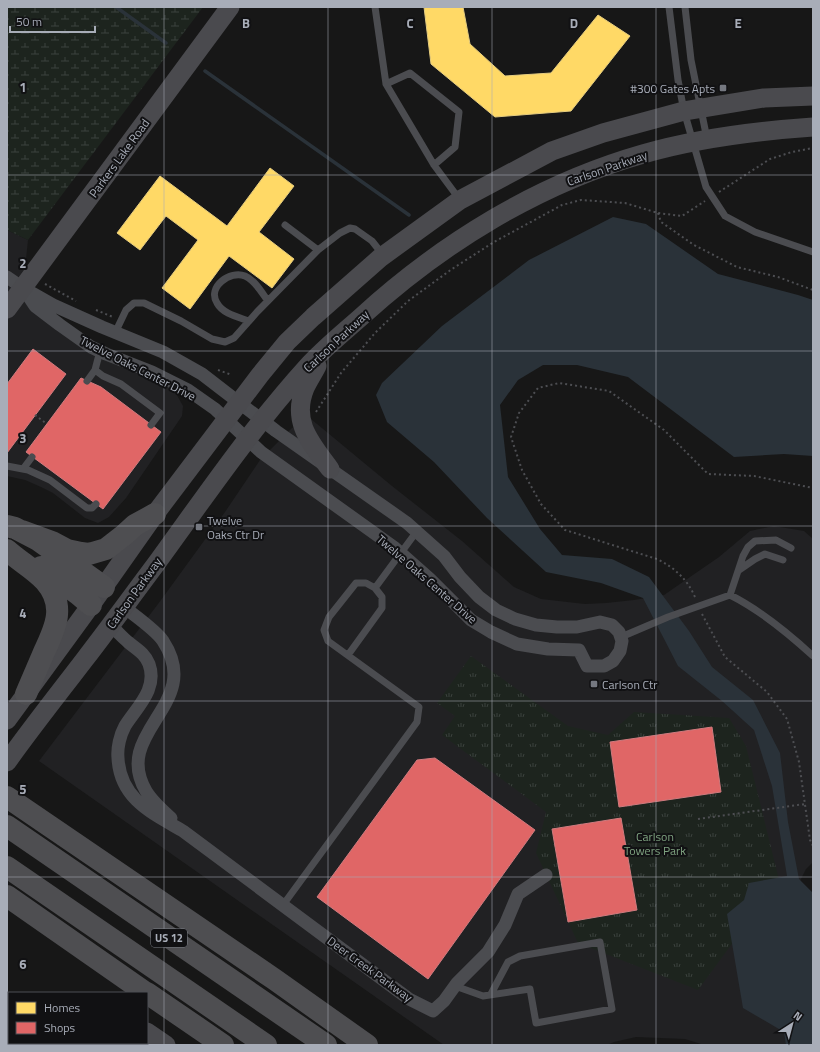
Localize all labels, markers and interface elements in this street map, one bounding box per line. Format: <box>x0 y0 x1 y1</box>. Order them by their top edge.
scale bar <box>10 8 95 34</box>
text: 50 m <box>16 12 42 31</box>
text: B <box>242 13 250 33</box>
text: C <box>406 13 414 33</box>
text: D <box>570 13 578 33</box>
text: E <box>734 13 742 33</box>
text: 1 <box>19 77 27 97</box>
place label: #300 Gates Apts <box>630 79 715 98</box>
marker: #300 Gates Apts <box>718 83 728 93</box>
street label: Parkers Lake Road <box>84 115 154 201</box>
street label: Carlson Parkway <box>564 145 650 191</box>
text: 2 <box>19 253 27 273</box>
street label: Carlson Parkway <box>299 305 373 377</box>
street label: Twelve Oaks Center Drive <box>77 331 199 405</box>
text: 3 <box>19 428 27 448</box>
place label: Twelve Oaks Ctr Dr <box>207 511 264 544</box>
marker: Twelve Oaks Ctr Dr <box>194 522 204 532</box>
street label: Twelve Oaks Center Drive <box>373 530 481 628</box>
street label: Carlson Parkway <box>102 553 167 633</box>
text: 4 <box>19 603 27 623</box>
place label: Carlson Ctr <box>602 675 657 694</box>
marker: Carlson Ctr <box>589 679 599 689</box>
text: 5 <box>19 779 27 799</box>
park label: Carlson Towers Park <box>624 827 686 860</box>
road number: US 12 <box>151 929 187 947</box>
street label: Deer Creek Parkway <box>323 931 417 1007</box>
text: 6 <box>19 954 27 974</box>
legend <box>8 992 148 1044</box>
text: Homes <box>44 998 80 1017</box>
north arrow <box>772 1004 812 1044</box>
text: N <box>790 1007 806 1025</box>
text: Shops <box>44 1018 76 1037</box>

